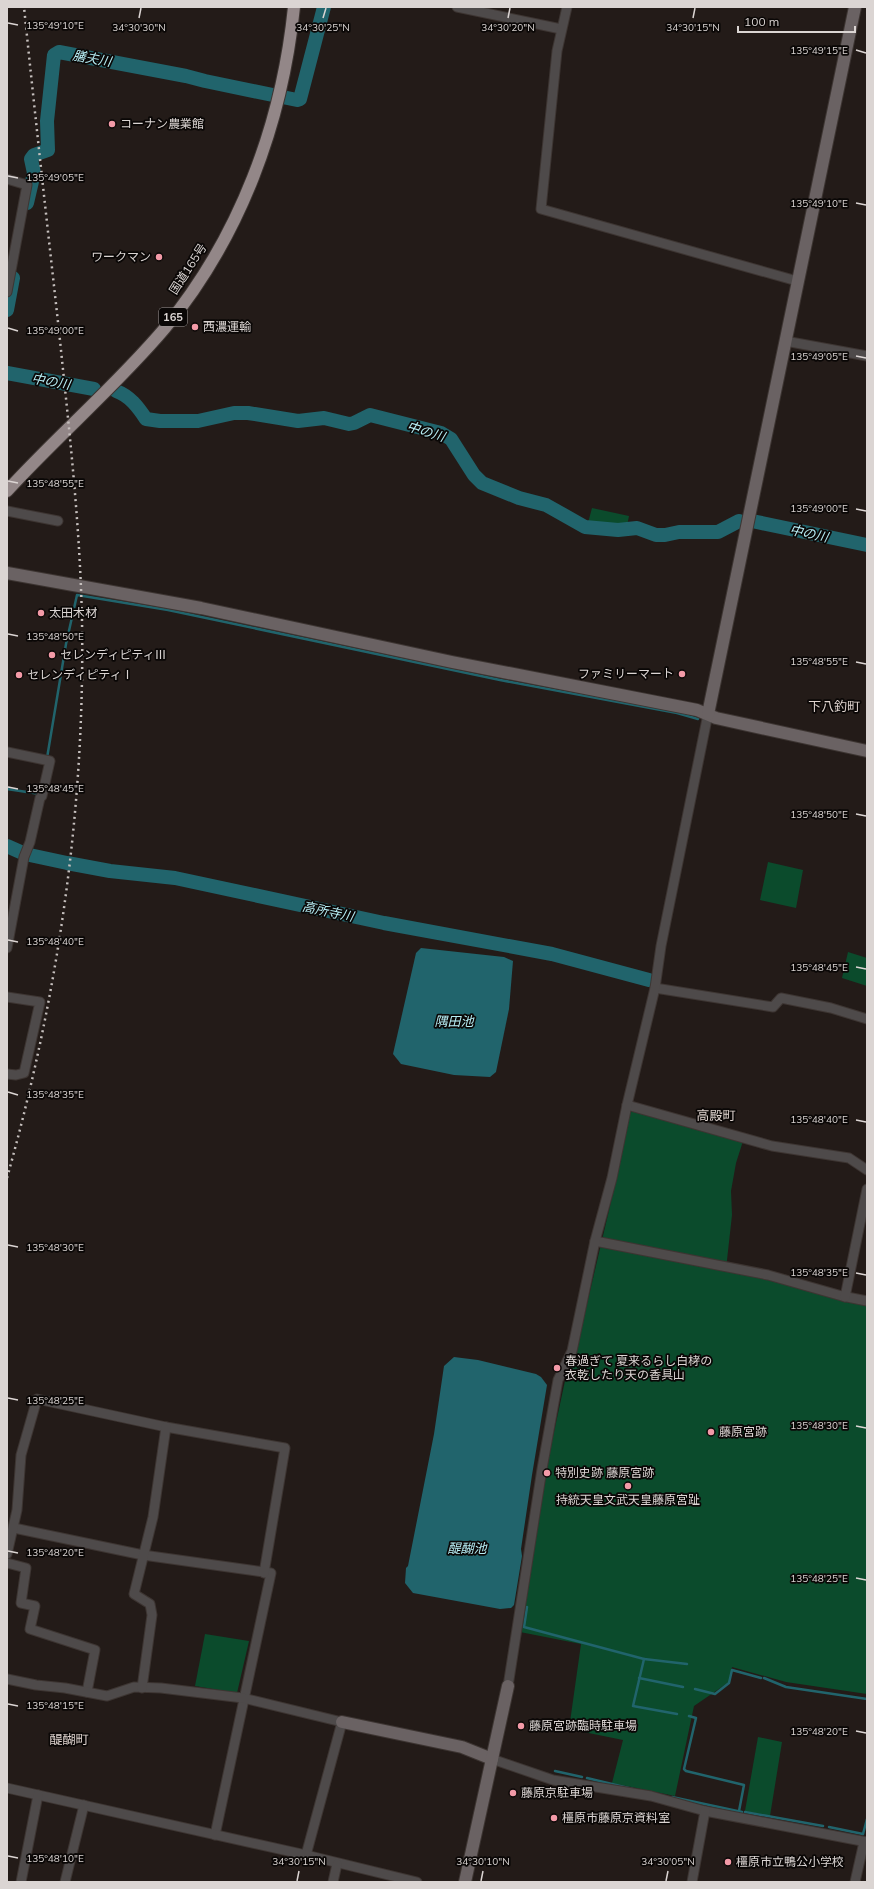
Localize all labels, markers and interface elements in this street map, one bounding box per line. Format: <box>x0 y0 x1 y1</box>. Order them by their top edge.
scale bar <box>738 8 855 34</box>
text: 100 m <box>744 14 779 29</box>
text: 135°49'10"E <box>26 19 84 32</box>
text: 34°30'30"N <box>112 21 166 34</box>
text: 34°30'25"N <box>296 21 350 34</box>
text: 34°30'20"N <box>481 21 535 34</box>
text: 34°30'15"N <box>666 21 720 34</box>
text: 135°49'15"E <box>790 44 848 57</box>
water label: 膳夫川 <box>71 47 115 70</box>
place label: コーナン農業館 <box>120 116 204 131</box>
marker: コーナン農業館 <box>107 119 117 129</box>
text: 135°49'05"E <box>26 171 84 184</box>
text: 135°49'10"E <box>790 197 848 210</box>
street label: 国道165号 <box>166 240 210 297</box>
place label: ワークマン <box>91 249 151 264</box>
marker: ワークマン <box>154 252 164 262</box>
road number: 165 <box>159 308 187 326</box>
place label: 西濃運輸 <box>203 319 251 334</box>
marker: 西濃運輸 <box>190 322 200 332</box>
text: 135°49'00"E <box>26 324 84 337</box>
text: 135°49'05"E <box>790 350 848 363</box>
water label: 中の川 <box>30 370 74 393</box>
water label: 中の川 <box>405 418 449 445</box>
text: 135°48'55"E <box>26 477 84 490</box>
text: 135°49'00"E <box>790 502 848 515</box>
water label: 中の川 <box>788 521 832 545</box>
place label: 太田木材 <box>49 605 97 620</box>
marker: 太田木材 <box>36 608 46 618</box>
text: 135°48'50"E <box>26 630 84 643</box>
place label: セレンディピティⅢ <box>60 647 166 662</box>
marker: セレンディピティⅢ <box>47 650 57 660</box>
text: 135°48'55"E <box>790 655 848 668</box>
place label: ファミリーマート <box>578 666 674 681</box>
place label: セレンディピティⅠ <box>27 667 133 682</box>
marker: ファミリーマート <box>677 669 687 679</box>
marker: セレンディピティⅠ <box>14 670 24 680</box>
district label: 下八釣町 <box>808 698 860 714</box>
text: 135°48'45"E <box>26 782 84 795</box>
text: 135°48'50"E <box>790 808 848 821</box>
water label: 高所寺川 <box>301 898 357 925</box>
text: 135°48'40"E <box>26 935 84 948</box>
text: 135°48'45"E <box>790 961 848 974</box>
water label: 隅田池 <box>434 1013 475 1029</box>
text: 135°48'35"E <box>26 1088 84 1101</box>
district label: 高殿町 <box>696 1107 736 1123</box>
text: 135°48'40"E <box>790 1113 848 1126</box>
text: 135°48'30"E <box>26 1241 84 1254</box>
text: 135°48'35"E <box>790 1266 848 1279</box>
place label: 春過ぎて 夏来るらし白𣑥の 衣乾したり天の香具山 <box>565 1353 712 1382</box>
marker: 春過ぎて 夏来るらし白𣑥の 衣乾したり天の香具山 <box>552 1363 562 1373</box>
text: 135°48'25"E <box>26 1394 84 1407</box>
text: 135°48'30"E <box>790 1419 848 1432</box>
place label: 藤原宮跡 <box>719 1424 767 1439</box>
marker: 藤原宮跡 <box>706 1427 716 1437</box>
place label: 特別史跡 藤原宮跡 <box>555 1465 654 1480</box>
marker: 特別史跡 藤原宮跡 <box>542 1468 552 1478</box>
marker: 持統天皇文武天皇藤原宮趾 <box>623 1481 633 1491</box>
place label: 持統天皇文武天皇藤原宮趾 <box>556 1492 700 1507</box>
water label: 醍醐池 <box>447 1540 488 1556</box>
text: 135°48'20"E <box>26 1546 84 1559</box>
text: 135°48'25"E <box>790 1572 848 1585</box>
text: 135°48'15"E <box>26 1699 84 1712</box>
place label: 藤原宮跡臨時駐車場 <box>529 1718 637 1733</box>
marker: 藤原宮跡臨時駐車場 <box>516 1721 526 1731</box>
text: 135°48'20"E <box>790 1725 848 1738</box>
district label: 醍醐町 <box>49 1731 89 1747</box>
place label: 藤原京駐車場 <box>521 1785 593 1800</box>
marker: 藤原京駐車場 <box>508 1788 518 1798</box>
place label: 橿原市藤原京資料室 <box>562 1810 670 1825</box>
marker: 橿原市藤原京資料室 <box>549 1813 559 1823</box>
text: 135°48'10"E <box>26 1852 84 1865</box>
place label: 橿原市立鴨公小学校 <box>736 1854 844 1869</box>
text: 34°30'15"N <box>272 1855 326 1868</box>
text: 34°30'10"N <box>456 1855 510 1868</box>
text: 34°30'05"N <box>641 1855 695 1868</box>
marker: 橿原市立鴨公小学校 <box>723 1857 733 1867</box>

